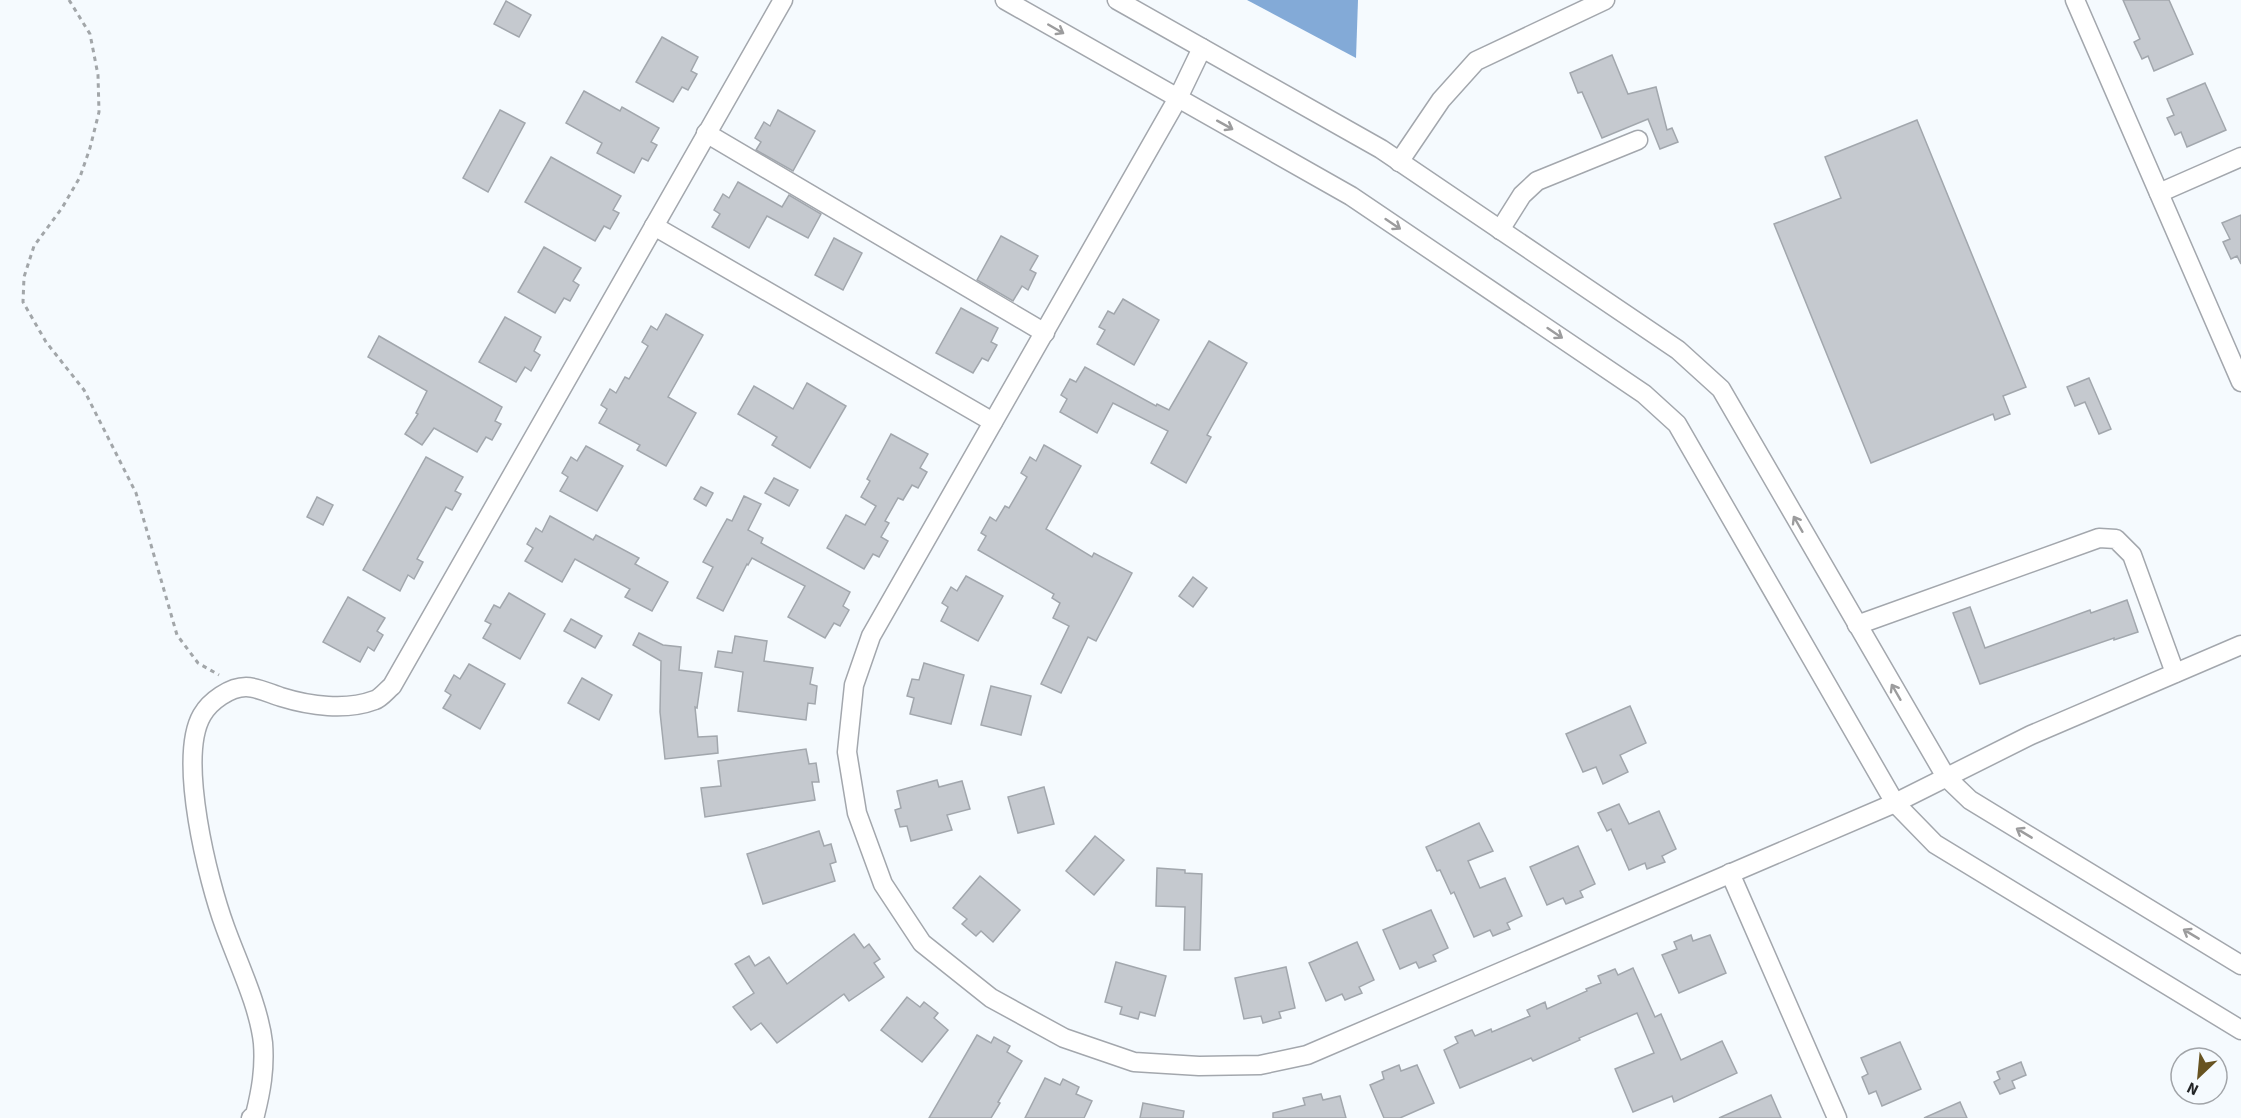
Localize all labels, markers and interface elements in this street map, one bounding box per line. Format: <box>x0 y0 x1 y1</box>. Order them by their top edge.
one-way arrow <box>1046 24 1064 35</box>
one-way arrow <box>1216 119 1233 131</box>
one-way arrow <box>1384 218 1401 230</box>
one-way arrow <box>1546 327 1562 339</box>
one-way arrow <box>1792 516 1804 533</box>
one-way arrow <box>1890 684 1902 701</box>
one-way arrow <box>2016 827 2033 839</box>
one-way arrow <box>2183 928 2200 940</box>
north arrow <box>2169 1046 2229 1106</box>
text: N <box>2183 1076 2202 1101</box>

